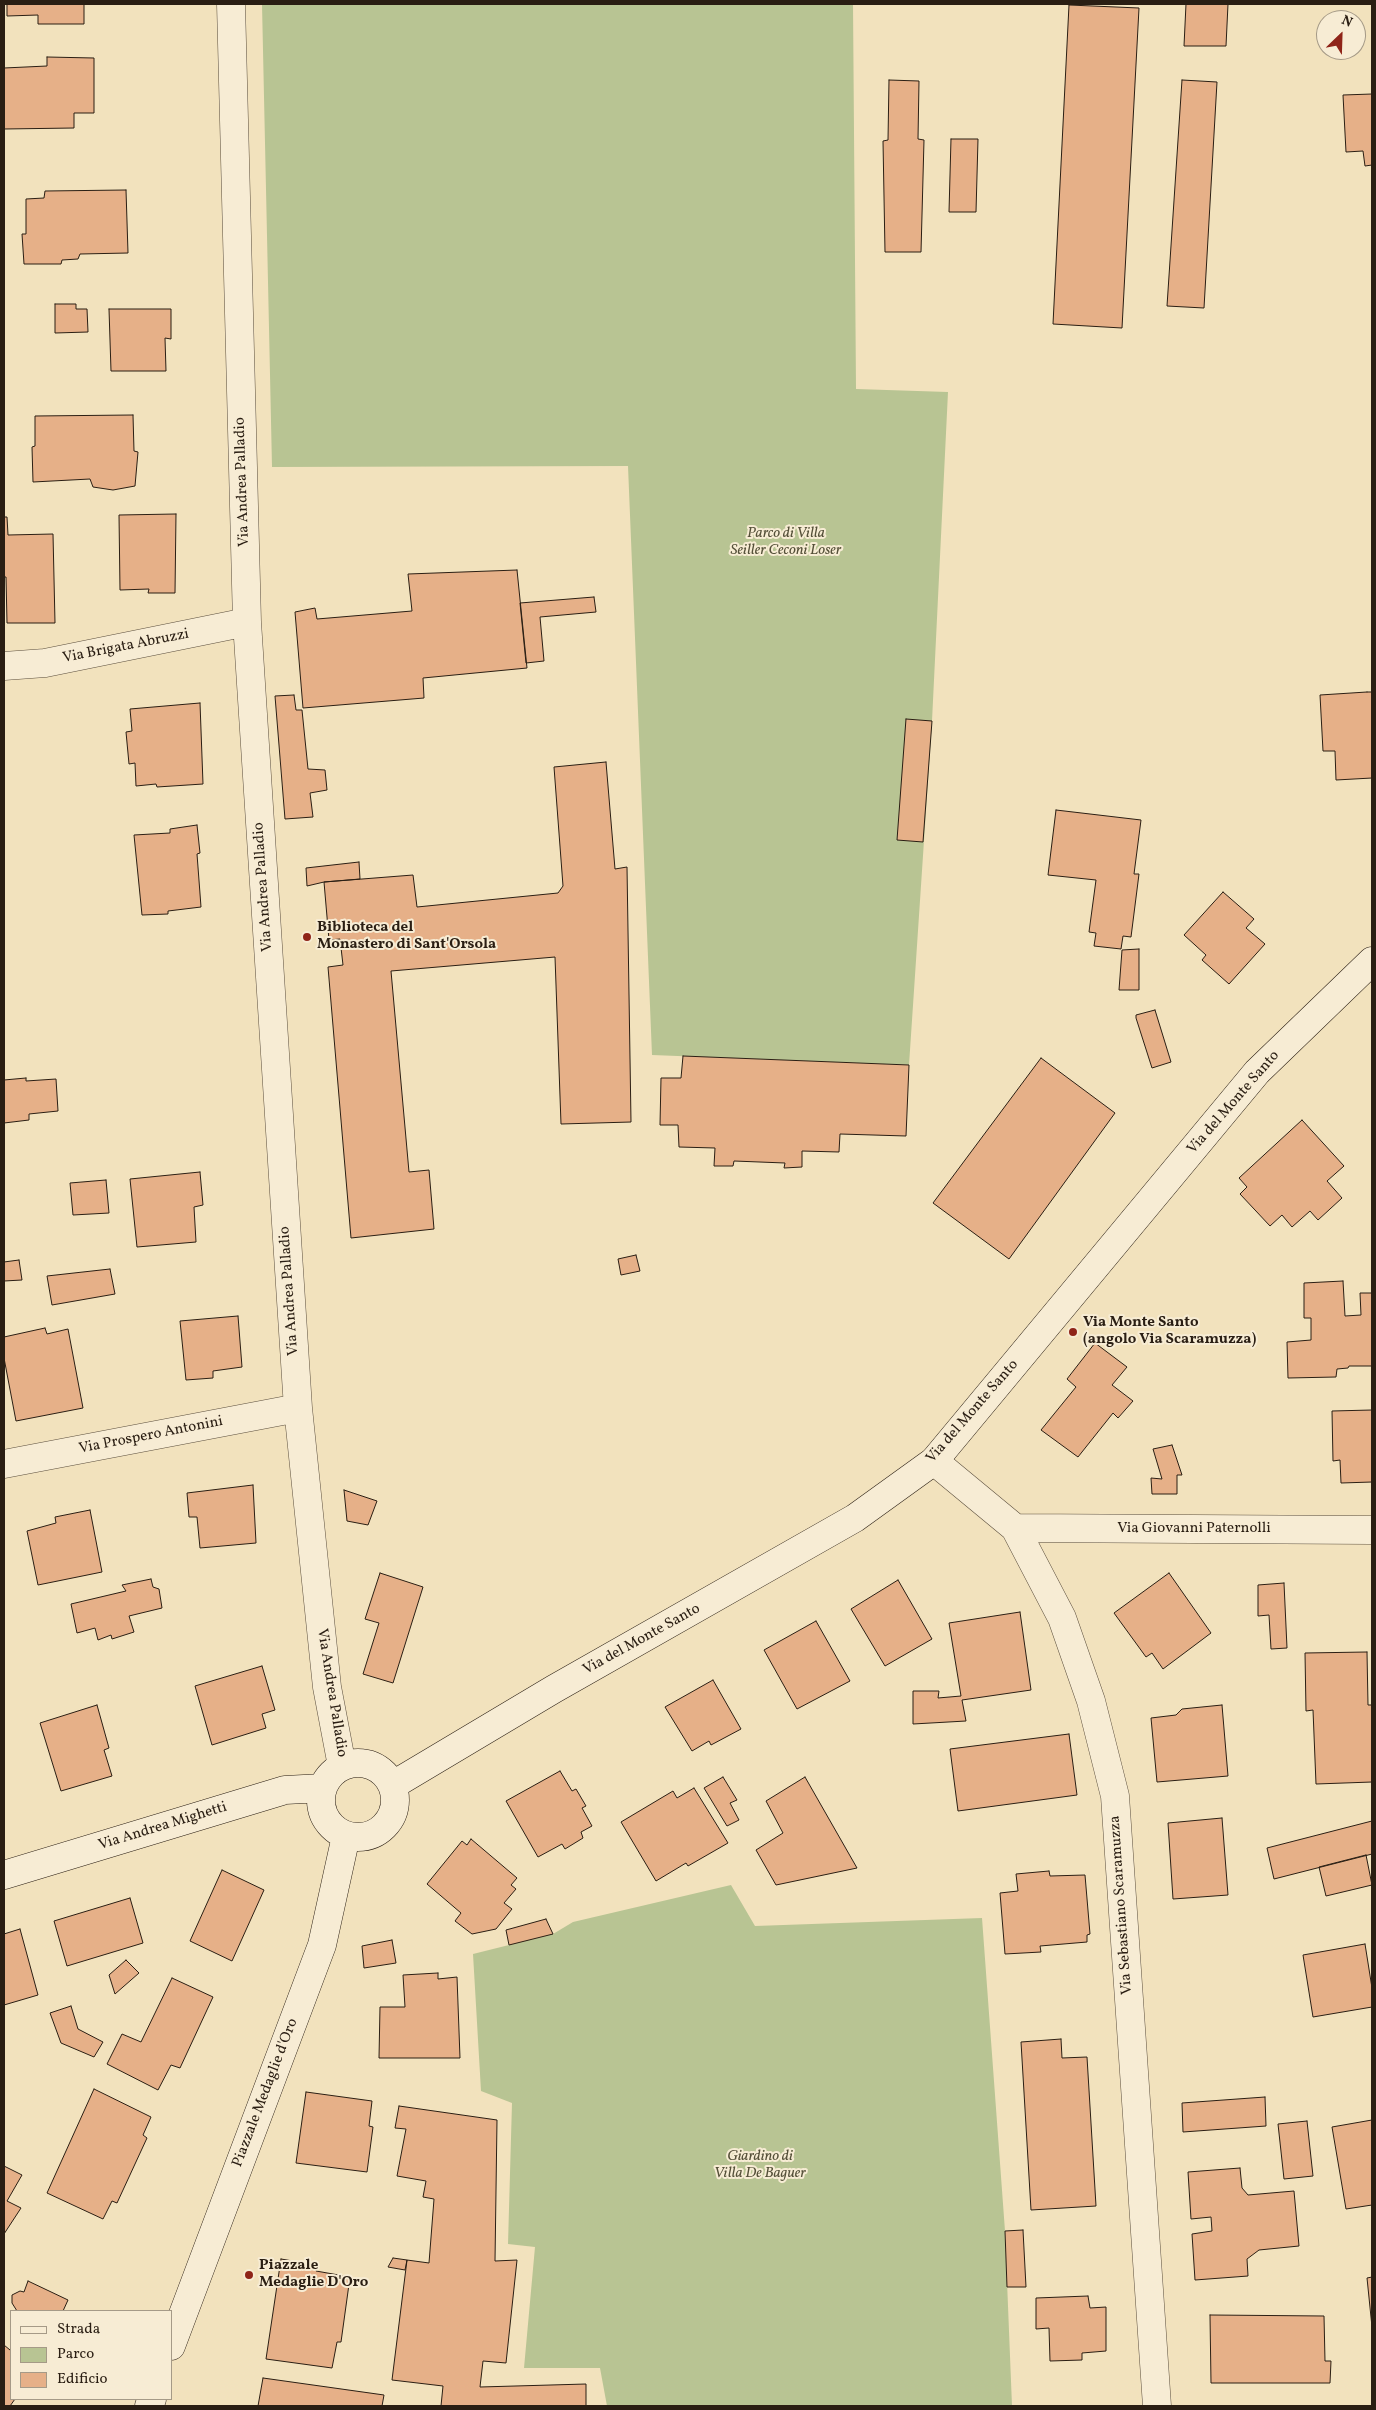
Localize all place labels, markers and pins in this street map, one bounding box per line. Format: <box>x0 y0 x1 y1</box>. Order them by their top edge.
place label: Biblioteca del Monastero di Sant'Orsola <box>317 919 496 954</box>
marker: Biblioteca del Monastero di Sant'Orsola <box>301 931 313 943</box>
place label: Via Monte Santo (angolo Via Scaramuzza) <box>1083 1314 1256 1349</box>
marker: Via Monte Santo (angolo Via Scaramuzza) <box>1067 1326 1079 1338</box>
place label: Piazzale Medaglie D'Oro <box>259 2257 368 2292</box>
marker: Piazzale Medaglie D'Oro <box>243 2269 255 2281</box>

